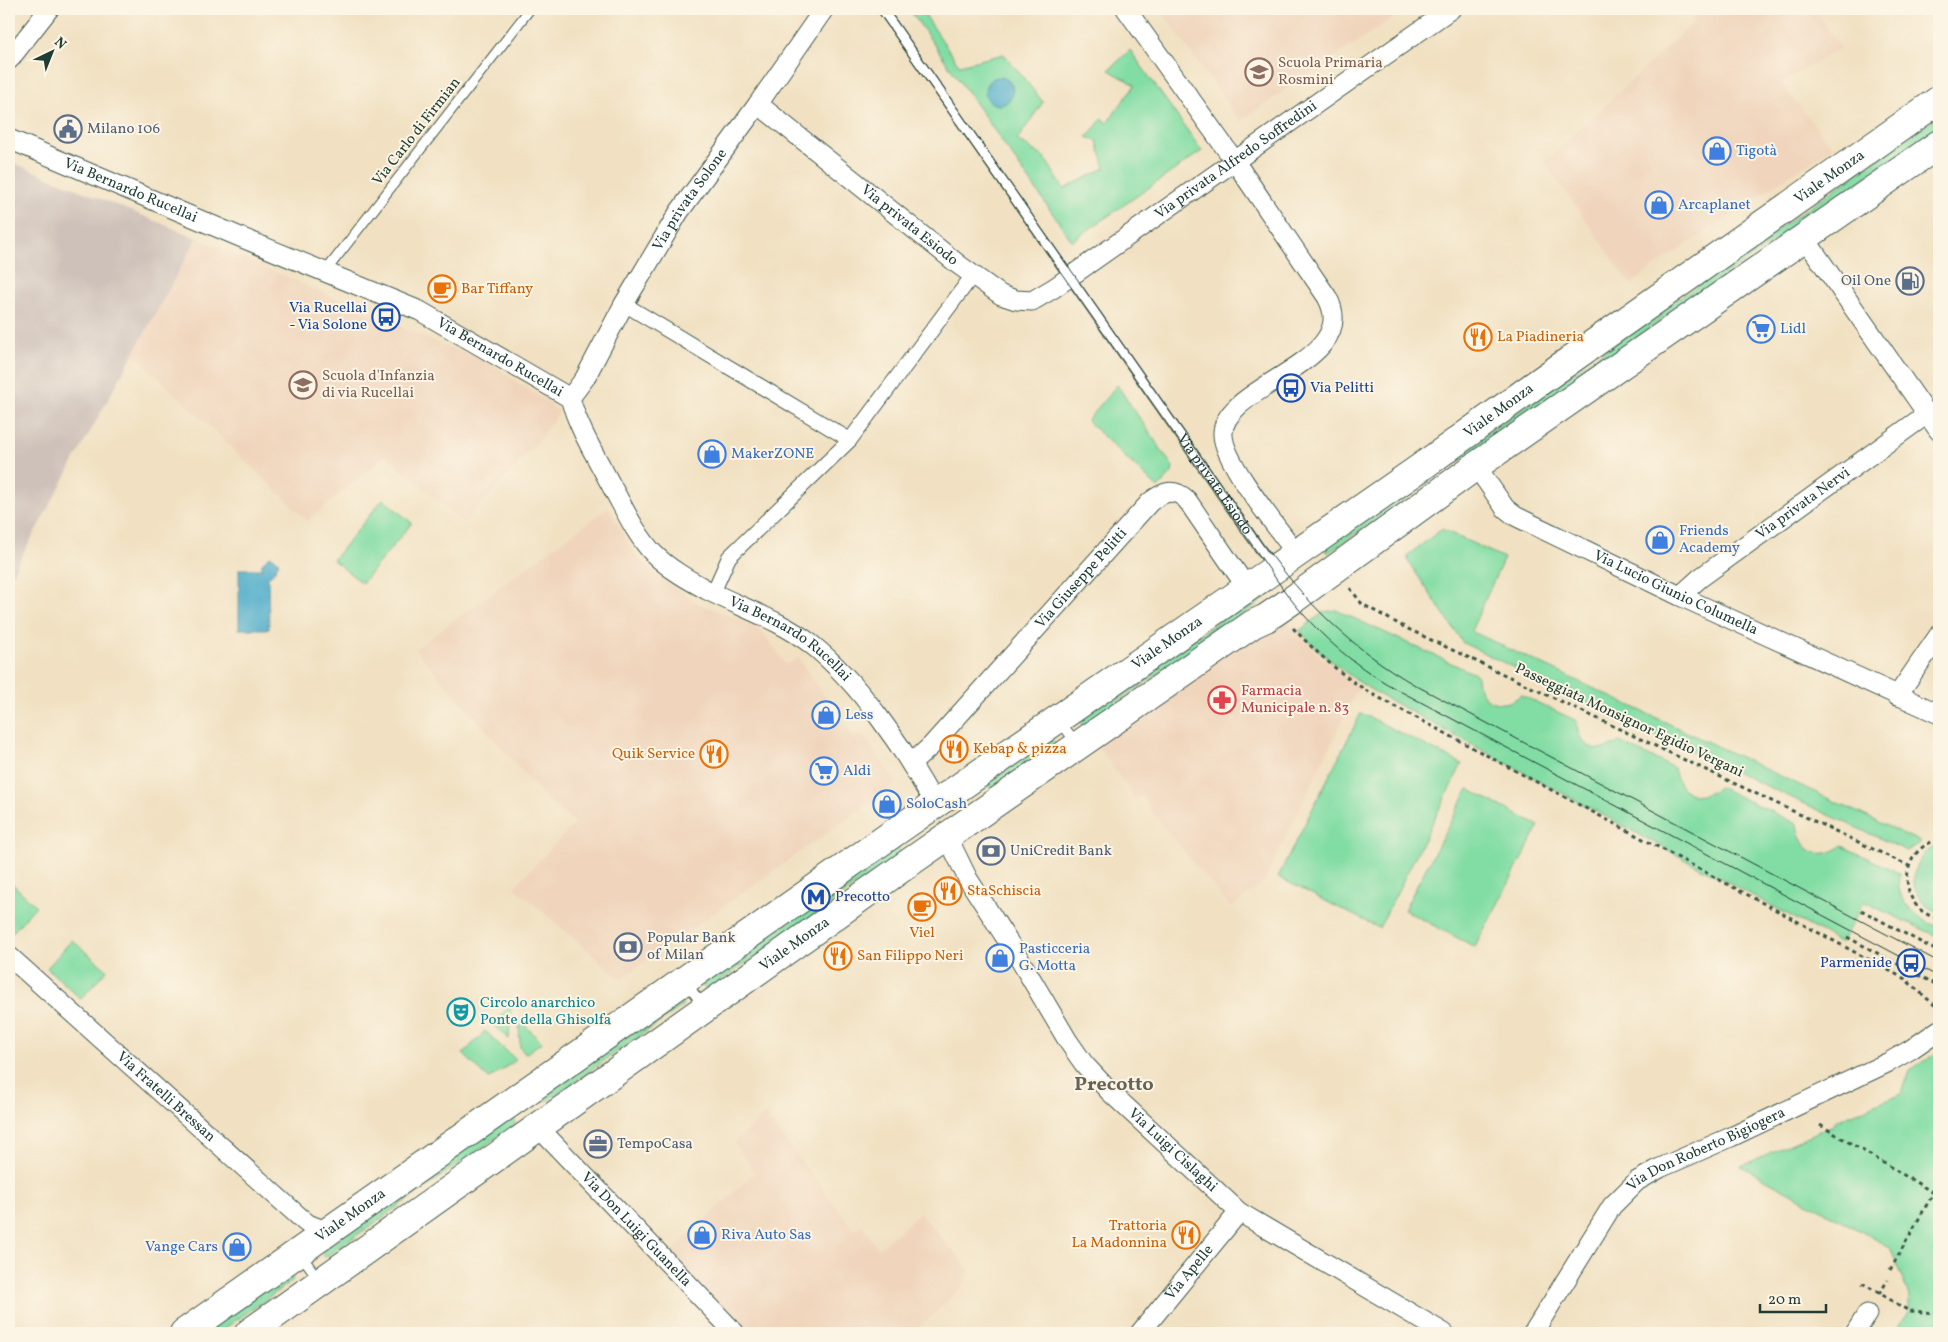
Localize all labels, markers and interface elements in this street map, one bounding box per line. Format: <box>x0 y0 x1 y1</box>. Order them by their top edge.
north arrow <box>28 28 78 78</box>
text: N <box>50 33 70 54</box>
place label: Scuola Primaria Rosmini <box>1278 53 1383 91</box>
school or university icon: Scuola Primaria Rosmini <box>1244 57 1274 87</box>
street label: Via Carlo di Firmian <box>368 73 466 191</box>
street label: Via privata Alfredo Soffredini <box>1151 96 1321 224</box>
public building icon: Milano 106 <box>53 114 83 144</box>
place label: Milano 106 <box>87 119 160 140</box>
shop icon: Tigotà <box>1702 136 1732 166</box>
place label: Tigotà <box>1736 141 1777 162</box>
street label: Via privata Solone <box>648 144 732 255</box>
street label: Viale Monza <box>1790 145 1869 209</box>
street label: Via Bernardo Rucellai <box>61 153 201 228</box>
street label: Via privata Esiodo <box>856 180 963 271</box>
shop icon: Arcaplanet <box>1644 190 1674 220</box>
place label: Arcaplanet <box>1678 195 1751 216</box>
fuel station icon: Oil One <box>1895 266 1925 296</box>
place label: Oil One <box>1841 271 1891 292</box>
cafe icon: Bar Tiffany <box>427 274 457 304</box>
place label: Bar Tiffany <box>461 279 533 300</box>
place label: Via Rucellai - Via Solone <box>289 298 367 336</box>
bus stop icon: Via Rucellai - Via Solone <box>371 302 401 332</box>
street label: Via Bernardo Rucellai <box>433 312 567 402</box>
supermarket icon: Lidl <box>1746 314 1776 344</box>
place label: Lidl <box>1780 319 1806 340</box>
restaurant icon: La Piadineria <box>1463 322 1493 352</box>
place label: La Piadineria <box>1497 327 1584 348</box>
place label: Scuola d'Infanzia di via Rucellai <box>322 366 435 404</box>
school or university icon: Scuola d'Infanzia di via Rucellai <box>288 370 318 400</box>
bus stop icon: Via Pelitti <box>1276 373 1306 403</box>
place label: Via Pelitti <box>1310 378 1374 399</box>
street label: Viale Monza <box>1460 378 1538 443</box>
street label: Via privata Esiodo <box>1172 429 1257 539</box>
shop icon: MakerZONE <box>697 439 727 469</box>
place label: MakerZONE <box>731 444 814 465</box>
street label: Via privata Nervi <box>1752 462 1855 545</box>
place label: Friends Academy <box>1679 521 1740 559</box>
street label: Via Giuseppe Pelitti <box>1030 524 1132 633</box>
shop icon: Friends Academy <box>1645 525 1675 555</box>
street label: Via Lucio Giunio Columella <box>1590 545 1761 641</box>
street label: Via Bernardo Rucellai <box>726 591 856 686</box>
street label: Viale Monza <box>1128 611 1207 675</box>
street label: Passeggiata Monsignor Egidio Vergani <box>1511 659 1747 783</box>
place label: Farmacia Municipale n. 83 <box>1241 681 1349 719</box>
pharmacy icon: Farmacia Municipale n. 83 <box>1207 685 1237 715</box>
shop icon: Less <box>811 700 841 730</box>
place label: Less <box>845 705 873 726</box>
restaurant icon: Kebap & pizza <box>939 734 969 764</box>
restaurant icon: Quik Service <box>699 739 729 769</box>
place label: Kebap & pizza <box>973 739 1067 760</box>
place label: Quik Service <box>612 744 695 765</box>
supermarket icon: Aldi <box>809 756 839 786</box>
place label: Aldi <box>843 761 871 782</box>
shop icon: SoloCash <box>872 789 902 819</box>
place label: SoloCash <box>906 794 967 815</box>
bank icon: UniCredit Bank <box>976 836 1006 866</box>
place label: UniCredit Bank <box>1010 841 1112 862</box>
restaurant icon: StaSchiscia <box>933 876 963 906</box>
place label: StaSchiscia <box>967 881 1041 902</box>
metro station icon: Precotto <box>801 882 831 912</box>
place label: Precotto <box>835 887 890 908</box>
cafe icon: Viel <box>907 892 937 922</box>
street label: Viale Monza <box>755 912 834 977</box>
place label: Viel <box>909 923 935 944</box>
place label: Popular Bank of Milan <box>647 928 736 966</box>
bank icon: Popular Bank of Milan <box>613 932 643 962</box>
place label: Pasticceria G. Motta <box>1019 939 1090 977</box>
restaurant icon: San Filippo Neri <box>823 941 853 971</box>
shop icon: Pasticceria G. Motta <box>985 943 1015 973</box>
place label: San Filippo Neri <box>857 946 963 967</box>
bus stop icon: Parmenide <box>1896 948 1926 978</box>
place label: Parmenide <box>1820 953 1892 974</box>
place label: Circolo anarchico Ponte della Ghisolfa <box>480 993 611 1031</box>
theatre icon: Circolo anarchico Ponte della Ghisolfa <box>446 997 476 1027</box>
street label: Via Fratelli Bressan <box>112 1047 220 1147</box>
district label: Precotto <box>1074 1071 1154 1099</box>
street label: Via Don Roberto Bigiogera <box>1622 1102 1789 1196</box>
street label: Via Luigi Cislaghi <box>1123 1103 1222 1197</box>
office icon: TempoCasa <box>583 1129 613 1159</box>
place label: TempoCasa <box>617 1134 693 1155</box>
street label: Via Don Luigi Guanella <box>576 1168 696 1292</box>
street label: Viale Monza <box>311 1183 390 1248</box>
place label: Trattoria La Madonnina <box>1071 1216 1167 1254</box>
shop icon: Riva Auto Sas <box>687 1220 717 1250</box>
restaurant icon: Trattoria La Madonnina <box>1171 1220 1201 1250</box>
place label: Riva Auto Sas <box>721 1225 811 1246</box>
shop icon: Vange Cars <box>222 1232 252 1262</box>
place label: Vange Cars <box>145 1237 218 1258</box>
street label: Via Apelle <box>1160 1240 1219 1305</box>
scale bar <box>1760 1282 1827 1314</box>
text: 20 m <box>1768 1290 1801 1311</box>

